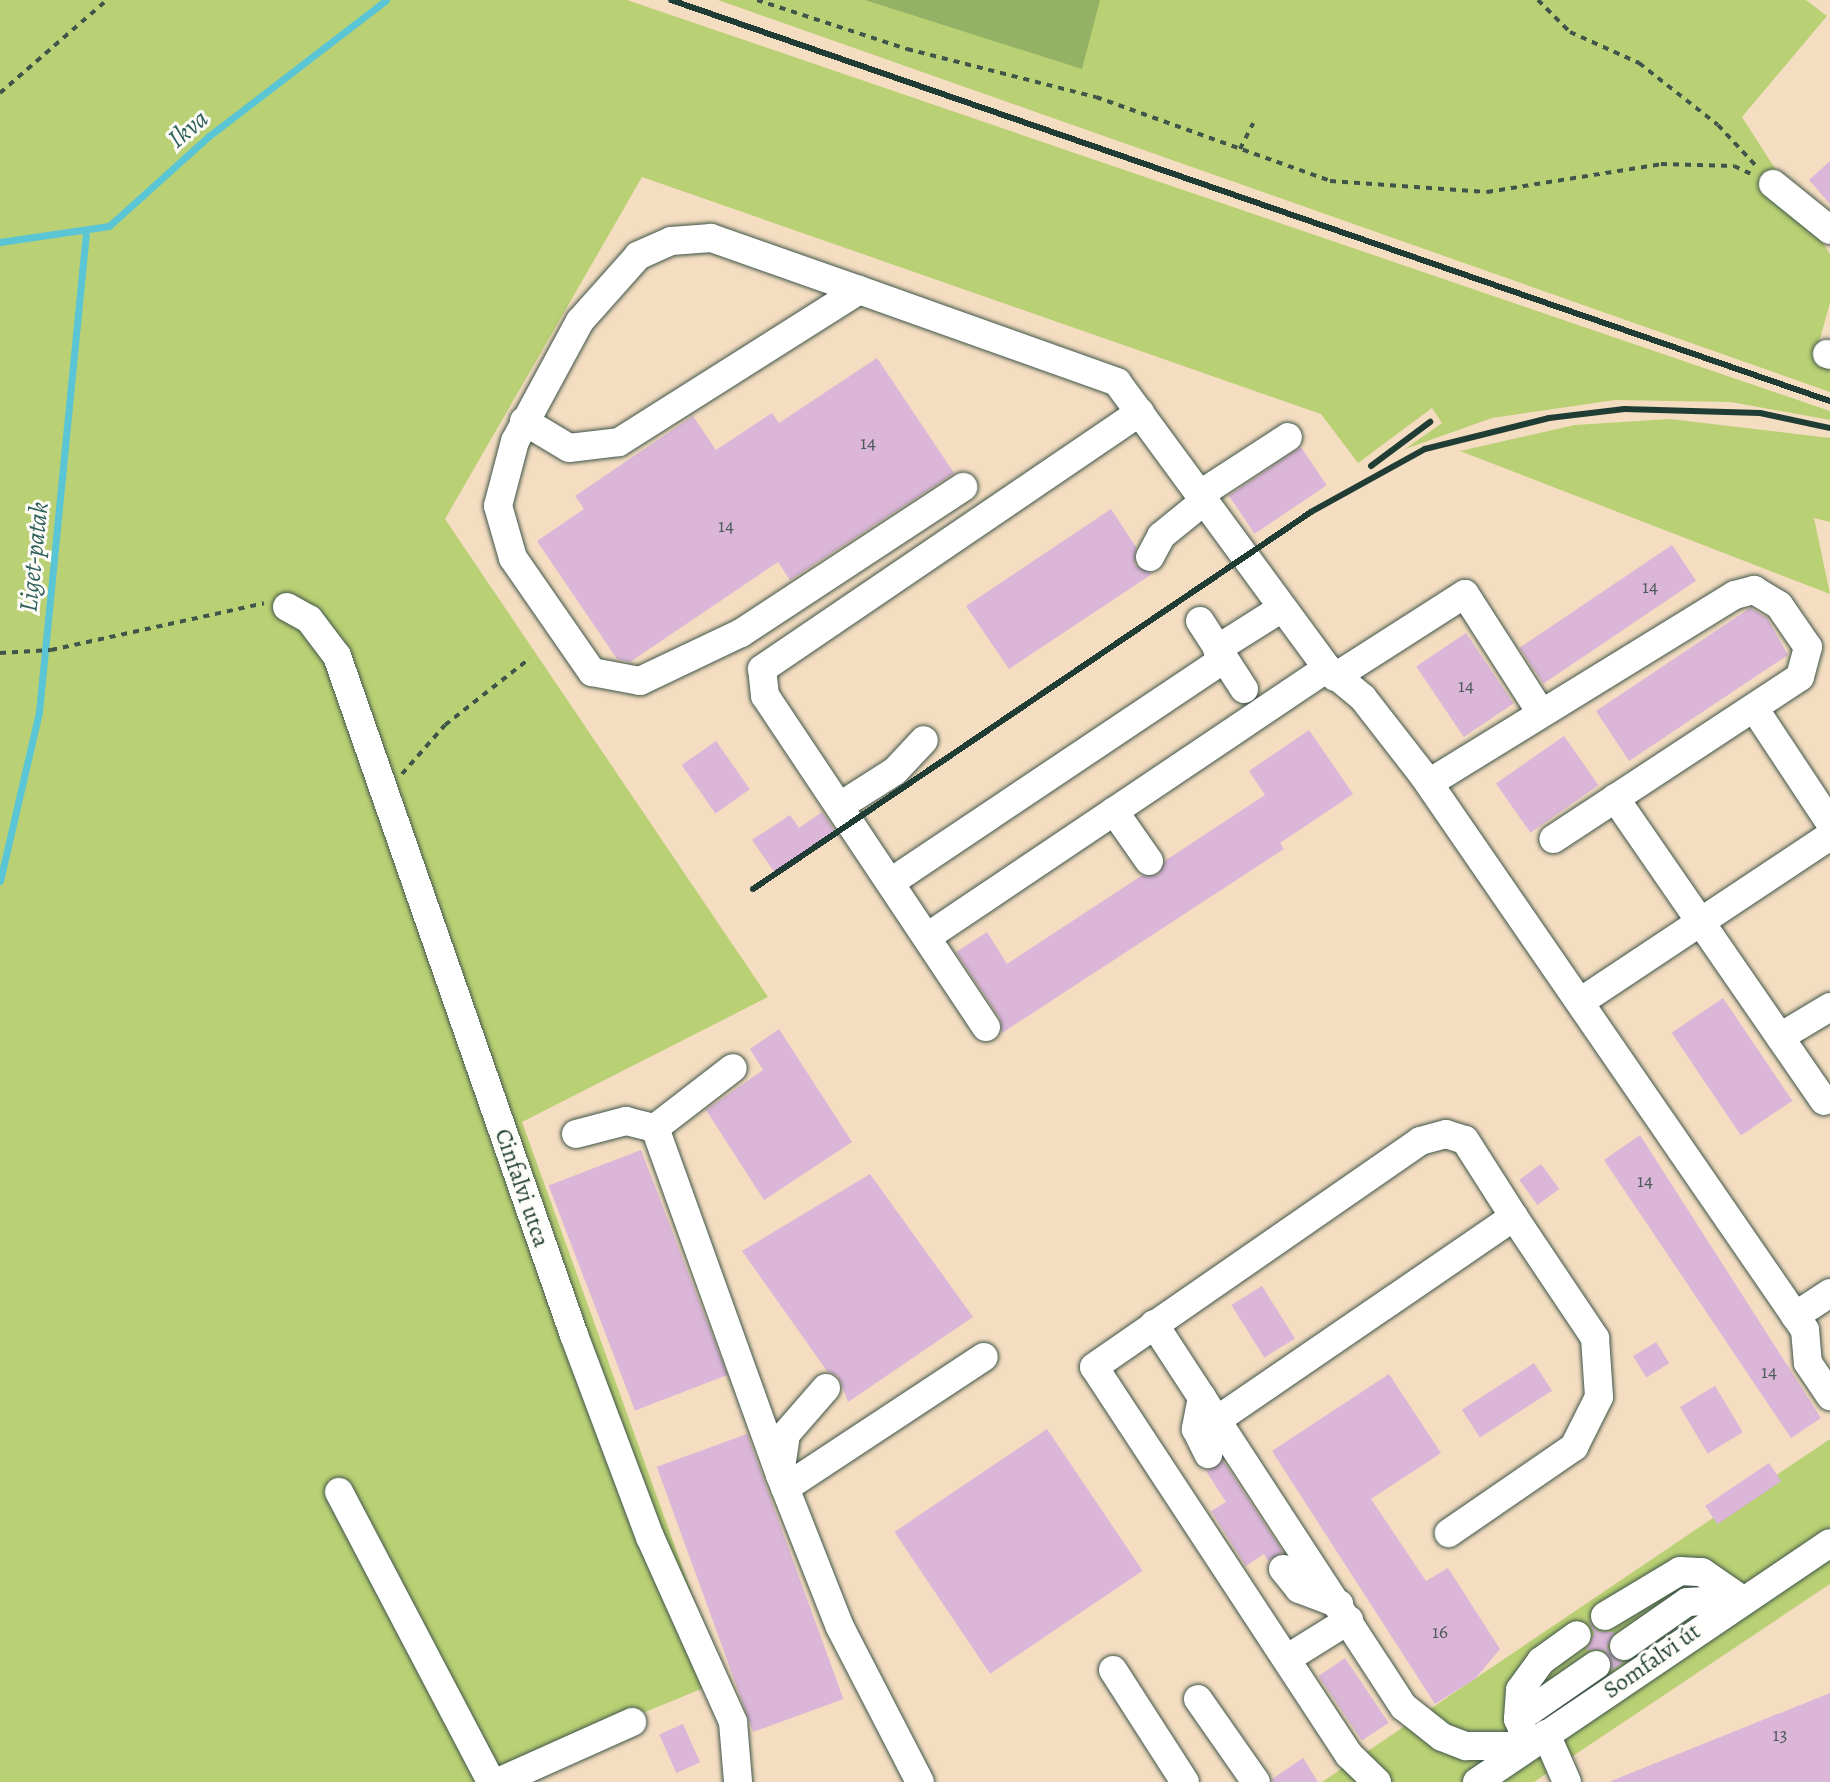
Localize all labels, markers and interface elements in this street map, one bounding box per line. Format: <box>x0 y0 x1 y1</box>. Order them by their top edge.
water label: Ikva <box>161 103 215 155</box>
house number: 14 <box>860 430 876 454</box>
water label: Liget-patak <box>13 500 55 614</box>
house number: 14 <box>718 513 734 537</box>
house number: 14 <box>1642 574 1658 598</box>
house number: 14 <box>1458 673 1474 697</box>
street label: Cinfalvi utca <box>488 1125 556 1251</box>
house number: 14 <box>1637 1168 1653 1192</box>
house number: 14 <box>1761 1359 1777 1383</box>
street label: Somfalvi út <box>1598 1617 1706 1705</box>
house number: 16 <box>1432 1619 1448 1643</box>
house number: 13 <box>1772 1722 1788 1746</box>

